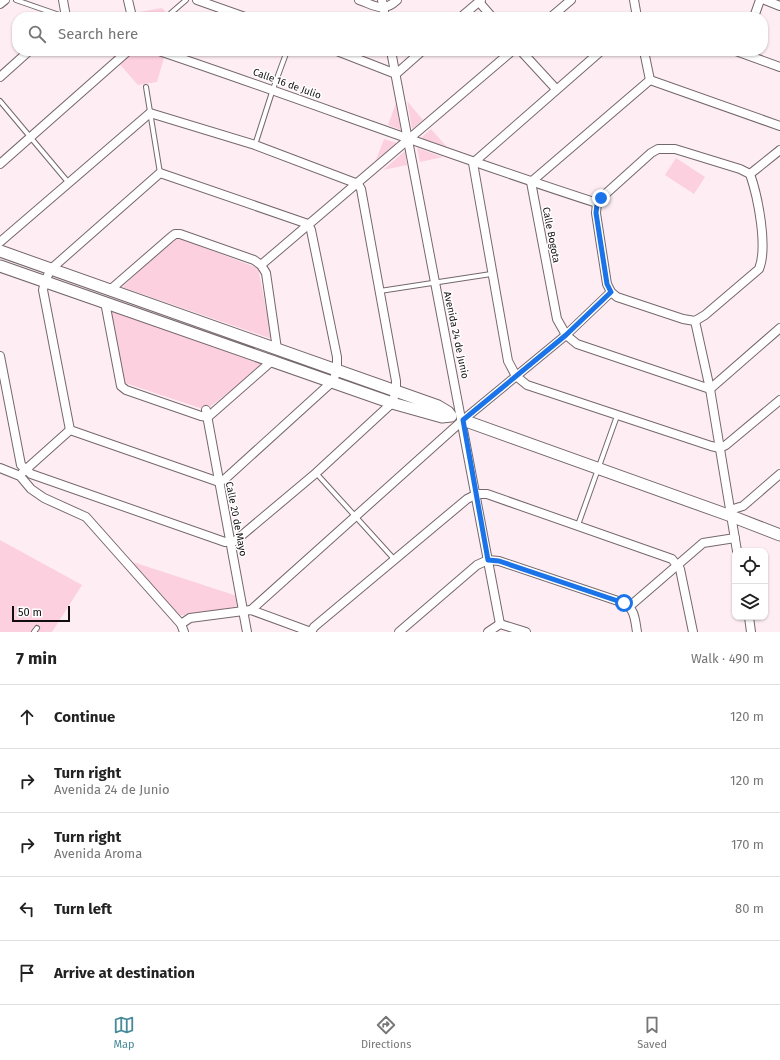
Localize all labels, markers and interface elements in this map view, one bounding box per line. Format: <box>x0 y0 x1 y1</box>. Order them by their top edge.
search box <box>12 12 768 56</box>
icon: search <box>26 23 48 45</box>
text: Search here <box>58 25 138 43</box>
street label: Calle 16 de Julio <box>251 66 323 102</box>
route end <box>592 189 610 207</box>
street label: Calle Bogota <box>540 206 562 264</box>
street label: Avenida 24 de Junio <box>441 290 471 380</box>
street label: Calle 20 de Mayo <box>223 481 249 557</box>
map controls <box>732 548 768 620</box>
button: locate <box>732 548 768 584</box>
button: layers <box>732 584 768 620</box>
route start <box>615 594 633 612</box>
scale bar <box>12 604 70 623</box>
text: 50 m <box>18 606 42 619</box>
text: 7 min <box>16 648 57 669</box>
text: Walk · 490 m <box>691 651 764 666</box>
icon: ahead <box>16 706 38 728</box>
text: Continue <box>54 708 115 726</box>
text: 120 m <box>730 709 764 724</box>
text: Turn right <box>54 764 121 782</box>
icon: right <box>16 770 38 792</box>
text: 120 m <box>730 773 764 788</box>
text: Avenida 24 de Junio <box>54 782 170 797</box>
text: Turn right <box>54 828 121 846</box>
icon: right <box>16 834 38 856</box>
text: 170 m <box>731 837 764 852</box>
text: Avenida Aroma <box>54 846 142 861</box>
icon: left <box>16 898 38 920</box>
text: Turn left <box>54 900 112 918</box>
text: 80 m <box>735 901 764 916</box>
icon: arrive <box>16 962 38 984</box>
text: Arrive at destination <box>54 964 195 982</box>
tab: Map <box>113 1014 135 1051</box>
tab: Directions <box>361 1014 411 1051</box>
tab: Saved <box>637 1014 667 1051</box>

